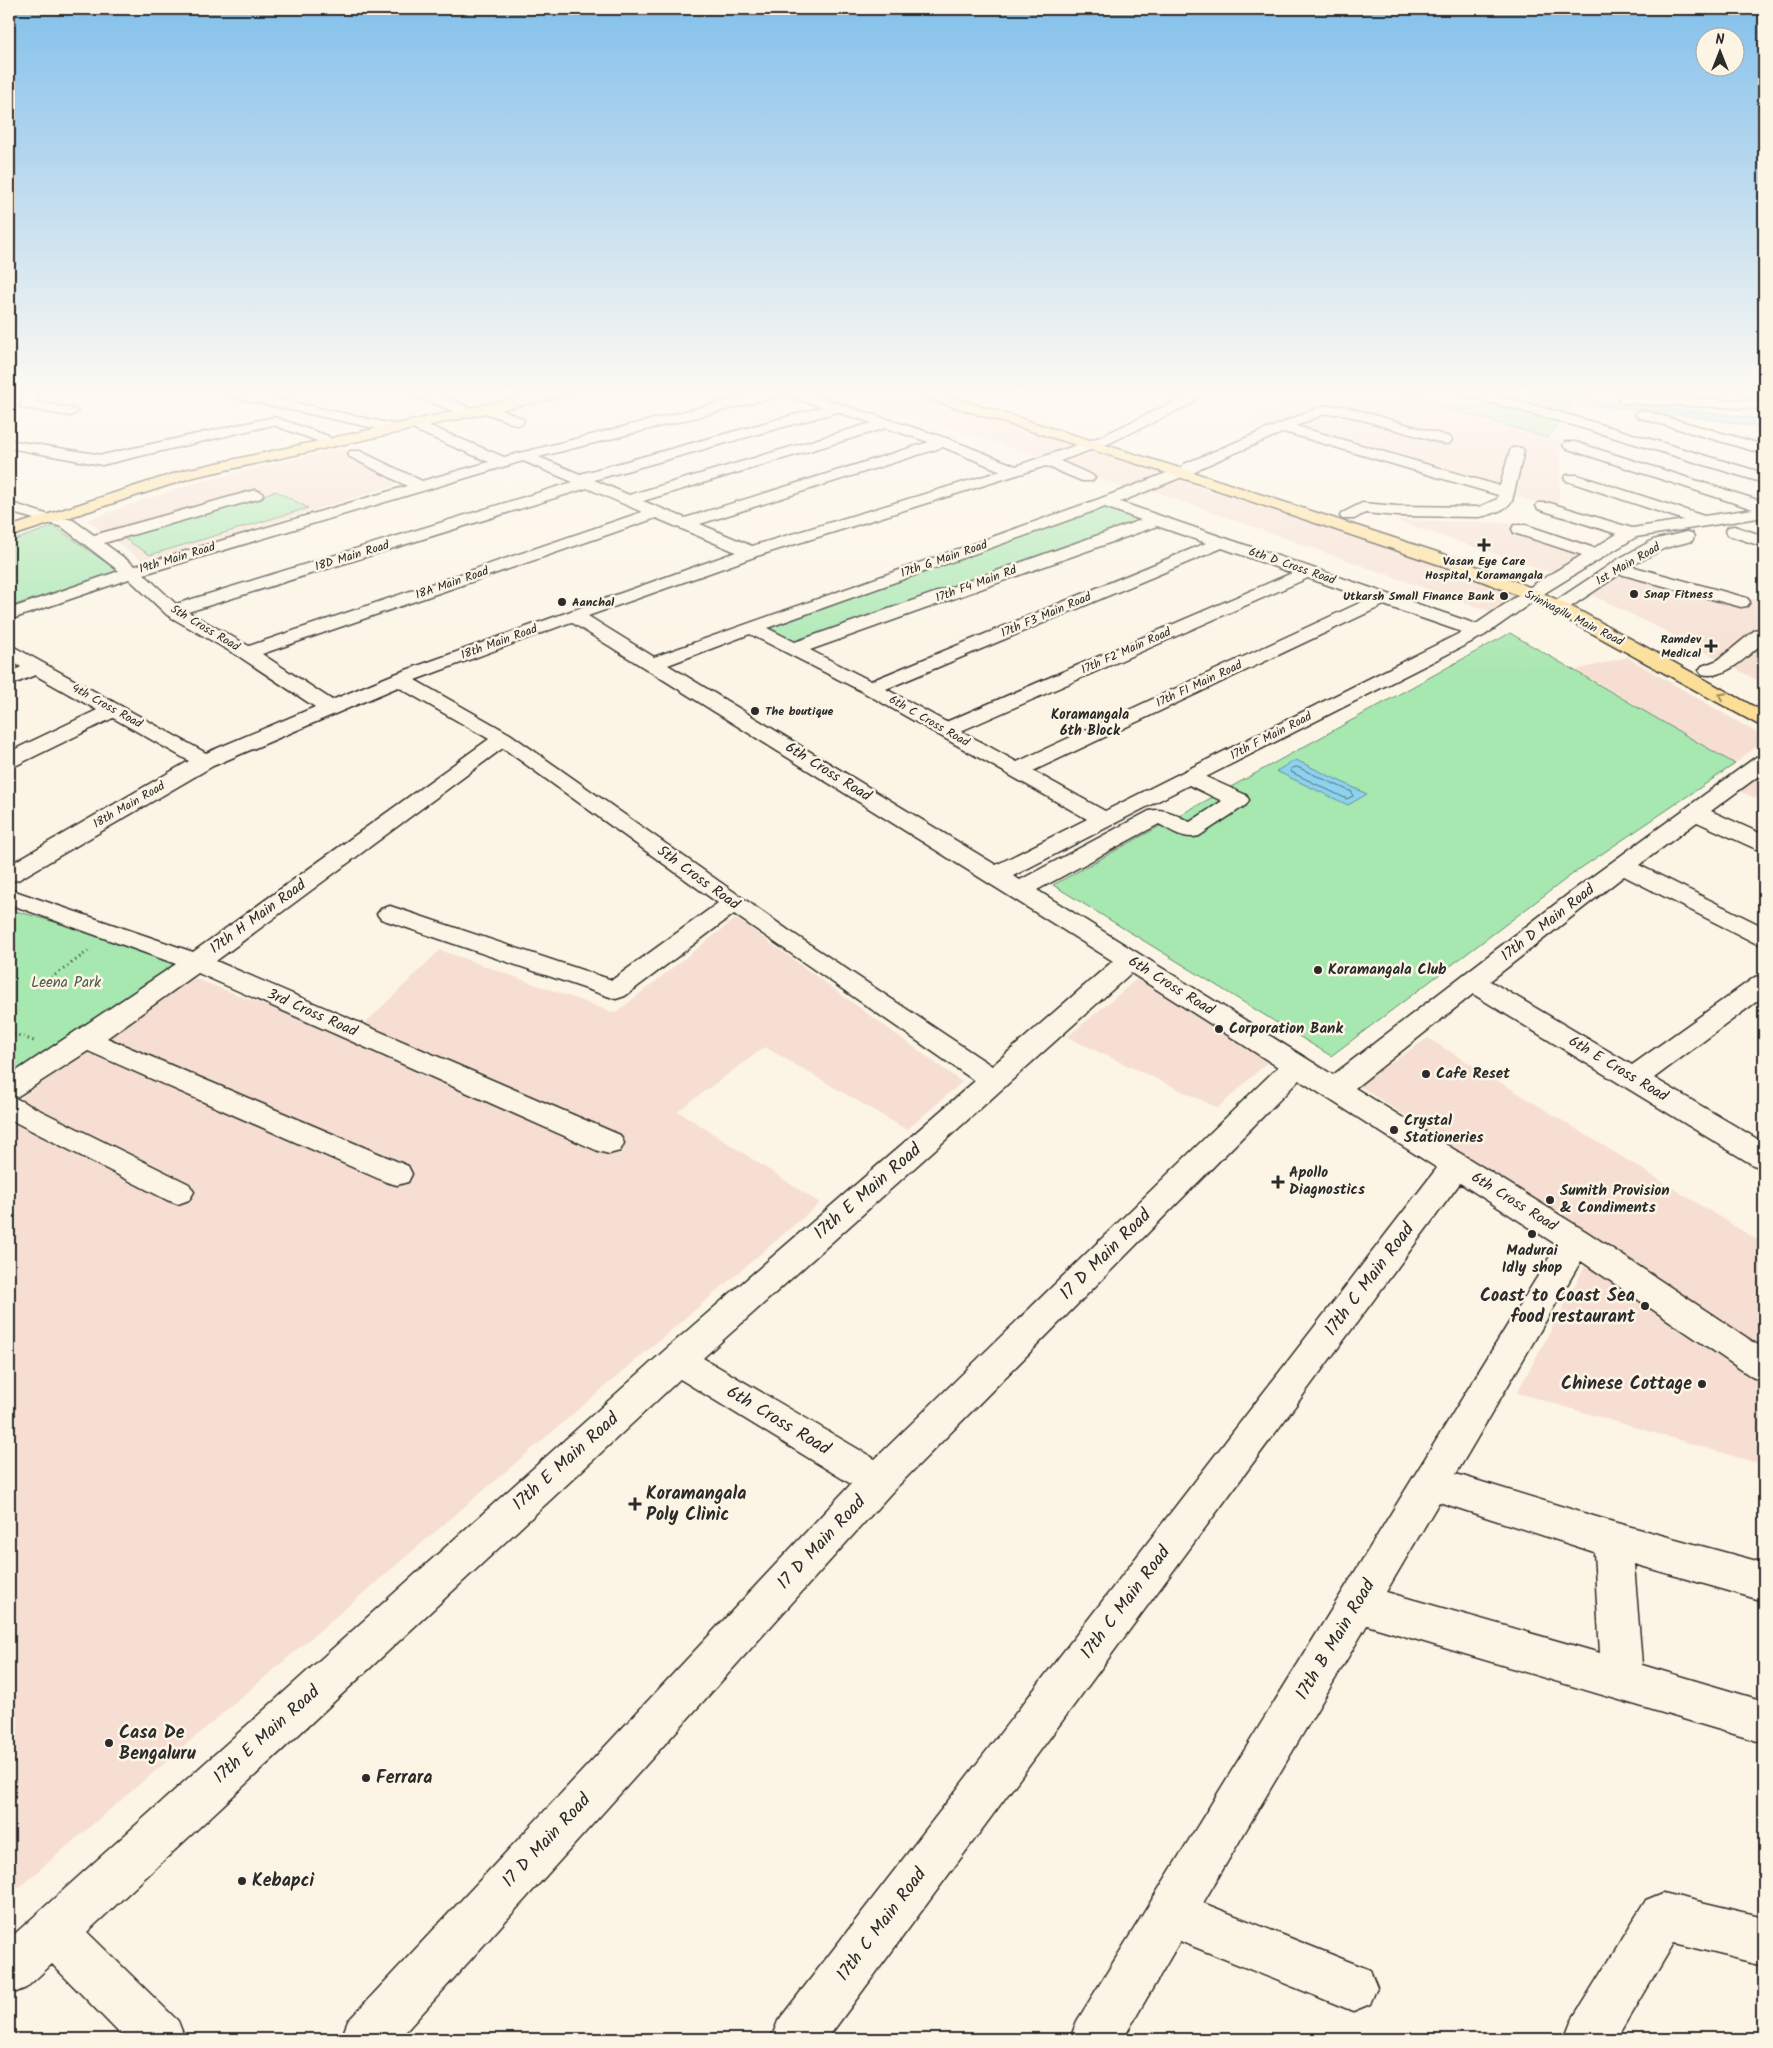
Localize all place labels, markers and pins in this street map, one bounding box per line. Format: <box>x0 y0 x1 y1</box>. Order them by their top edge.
marker: Vasan Eye Care Hospital, Koramangala <box>1477 538 1491 552</box>
place label: Vasan Eye Care Hospital, Koramangala <box>1425 552 1543 585</box>
place label: Snap Fitness <box>1644 585 1714 604</box>
place label: Utkarsh Small Finance Bank <box>1343 587 1495 606</box>
marker: Snap Fitness <box>1628 588 1640 600</box>
marker: Utkarsh Small Finance Bank <box>1498 590 1510 602</box>
place label: Aanchal <box>572 593 615 612</box>
marker: Aanchal <box>556 596 568 608</box>
place label: Ramdev Medical <box>1660 630 1702 663</box>
marker: Ramdev Medical <box>1705 640 1717 652</box>
place label: The boutique <box>765 702 833 721</box>
marker: The boutique <box>749 705 761 717</box>
place label: Koramangala Club <box>1328 958 1447 982</box>
marker: Koramangala Club <box>1312 964 1324 976</box>
place label: Corporation Bank <box>1229 1017 1343 1041</box>
marker: Corporation Bank <box>1213 1023 1225 1035</box>
place label: Cafe Reset <box>1436 1062 1510 1086</box>
marker: Cafe Reset <box>1420 1068 1432 1080</box>
place label: Crystal Stationeries <box>1404 1109 1484 1150</box>
marker: Crystal Stationeries <box>1388 1124 1400 1136</box>
place label: Apollo Diagnostics <box>1289 1161 1365 1202</box>
marker: Apollo Diagnostics <box>1271 1175 1285 1189</box>
place label: Sumith Provision & Condiments <box>1560 1179 1670 1220</box>
marker: Sumith Provision & Condiments <box>1544 1194 1556 1206</box>
marker: Madurai Idly shop <box>1526 1228 1538 1240</box>
place label: Madurai Idly shop <box>1502 1239 1562 1280</box>
place label: Coast to Coast Sea food restaurant <box>1480 1282 1636 1332</box>
marker: Coast to Coast Sea food restaurant <box>1639 1300 1651 1312</box>
place label: Chinese Cottage <box>1561 1370 1692 1399</box>
marker: Chinese Cottage <box>1696 1378 1708 1390</box>
place label: Koramangala Poly Clinic <box>646 1480 746 1530</box>
marker: Koramangala Poly Clinic <box>628 1497 642 1511</box>
place label: Casa De Bengaluru <box>119 1719 196 1769</box>
marker: Casa De Bengaluru <box>103 1737 115 1749</box>
place label: Ferrara <box>376 1764 432 1793</box>
marker: Ferrara <box>360 1772 372 1784</box>
place label: Kebapci <box>252 1867 314 1896</box>
marker: Kebapci <box>236 1875 248 1887</box>

